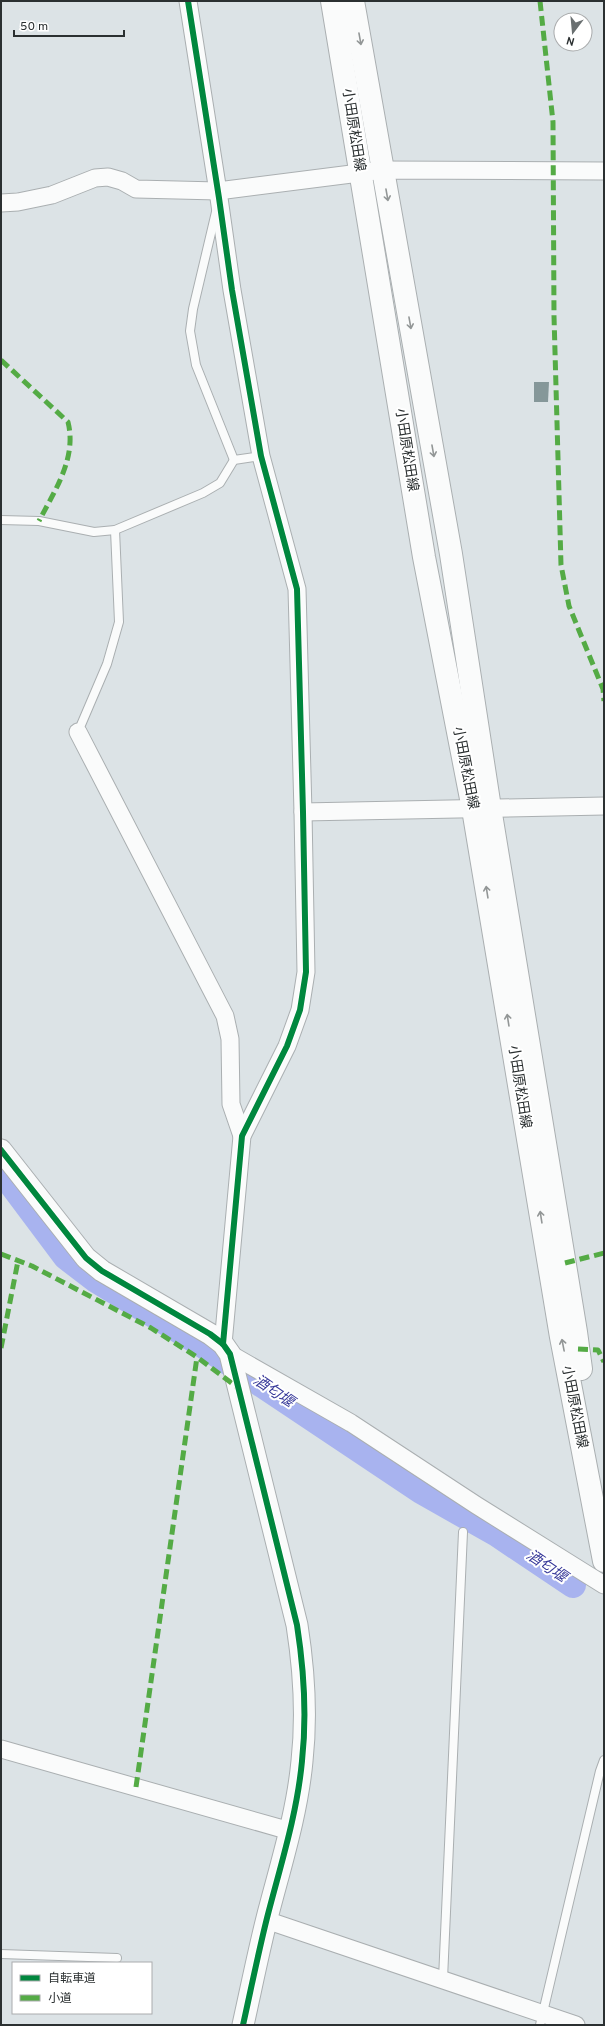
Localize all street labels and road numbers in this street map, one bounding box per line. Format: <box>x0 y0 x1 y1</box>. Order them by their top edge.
street label: 小田原松田線 <box>338 87 368 173</box>
street label: 小田原松田線 <box>391 407 421 493</box>
street label: 小田原松田線 <box>449 725 481 811</box>
street label: 小田原松田線 <box>504 1044 534 1130</box>
street label: 小田原松田線 <box>558 1364 590 1450</box>

